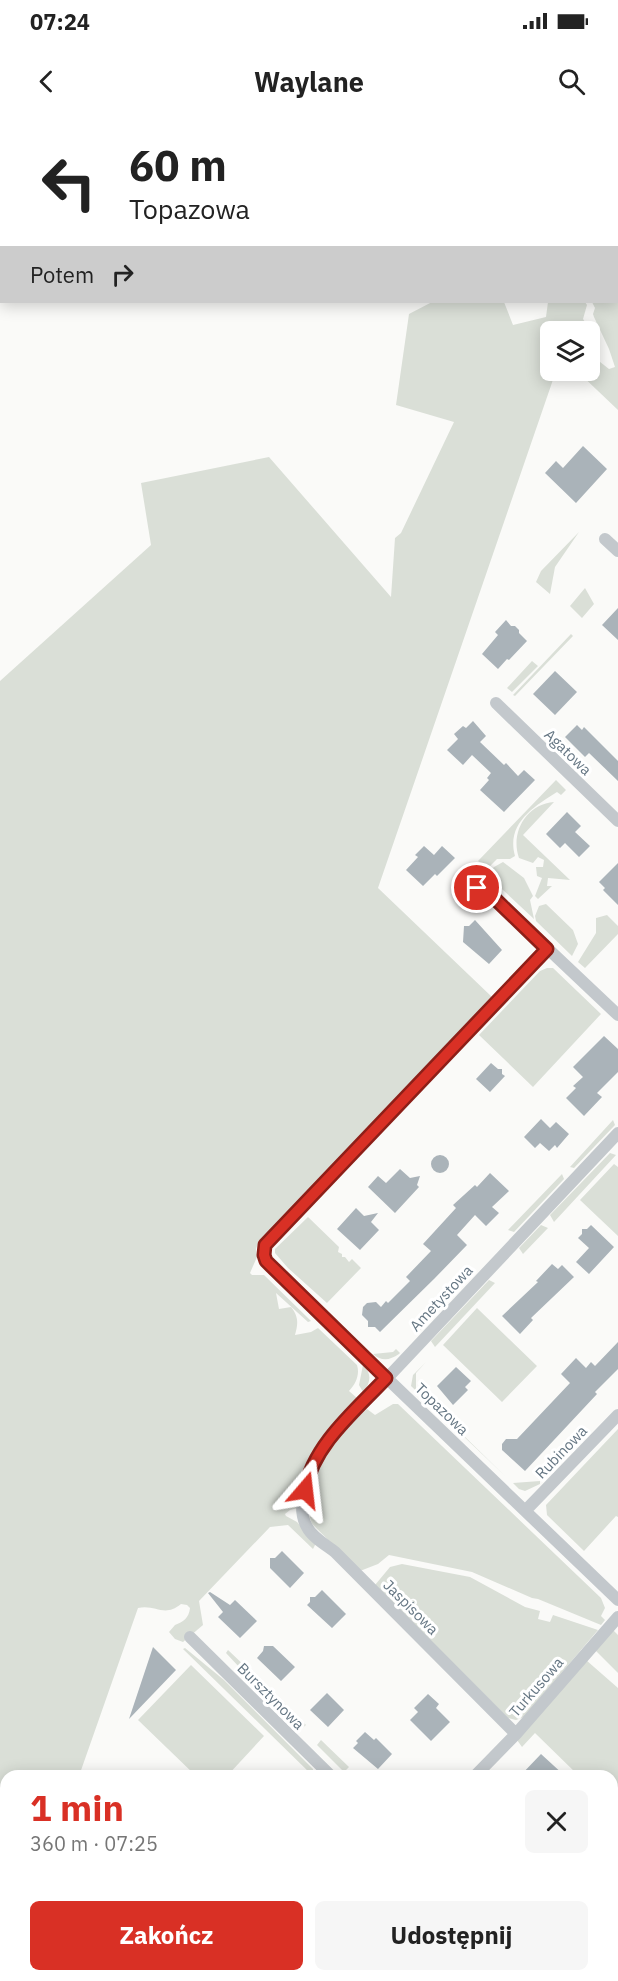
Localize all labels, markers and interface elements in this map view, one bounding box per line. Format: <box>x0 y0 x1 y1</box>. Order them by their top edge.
text: 07:24 <box>30 7 90 36</box>
text: Waylane <box>254 64 364 99</box>
icon: back <box>30 65 63 98</box>
icon: search <box>555 65 588 98</box>
text: 60 m <box>129 138 227 193</box>
icon: left <box>30 144 108 222</box>
text: Topazowa <box>129 191 250 226</box>
icon: right <box>106 258 139 291</box>
text: Potem <box>30 260 94 289</box>
map controls <box>540 321 600 381</box>
button: layers <box>540 321 600 381</box>
street label: Agatowa <box>540 725 596 779</box>
pin <box>451 862 502 913</box>
icon: arrive <box>460 871 493 904</box>
street label: Ametystowa <box>405 1261 477 1335</box>
street label: Topazowa <box>411 1379 473 1439</box>
street label: Rubinowa <box>531 1421 591 1483</box>
position arrow <box>273 1458 337 1522</box>
street label: Jaspisowa <box>379 1575 443 1639</box>
street label: Turkusowa <box>505 1653 567 1721</box>
street label: Bursztynowa <box>234 1659 308 1733</box>
text: 1 min <box>30 1784 124 1831</box>
button: close <box>525 1790 588 1853</box>
text: 360 m · 07:25 <box>30 1830 158 1857</box>
button: Zakończ <box>30 1901 303 1970</box>
button: Udostępnij <box>315 1901 588 1970</box>

